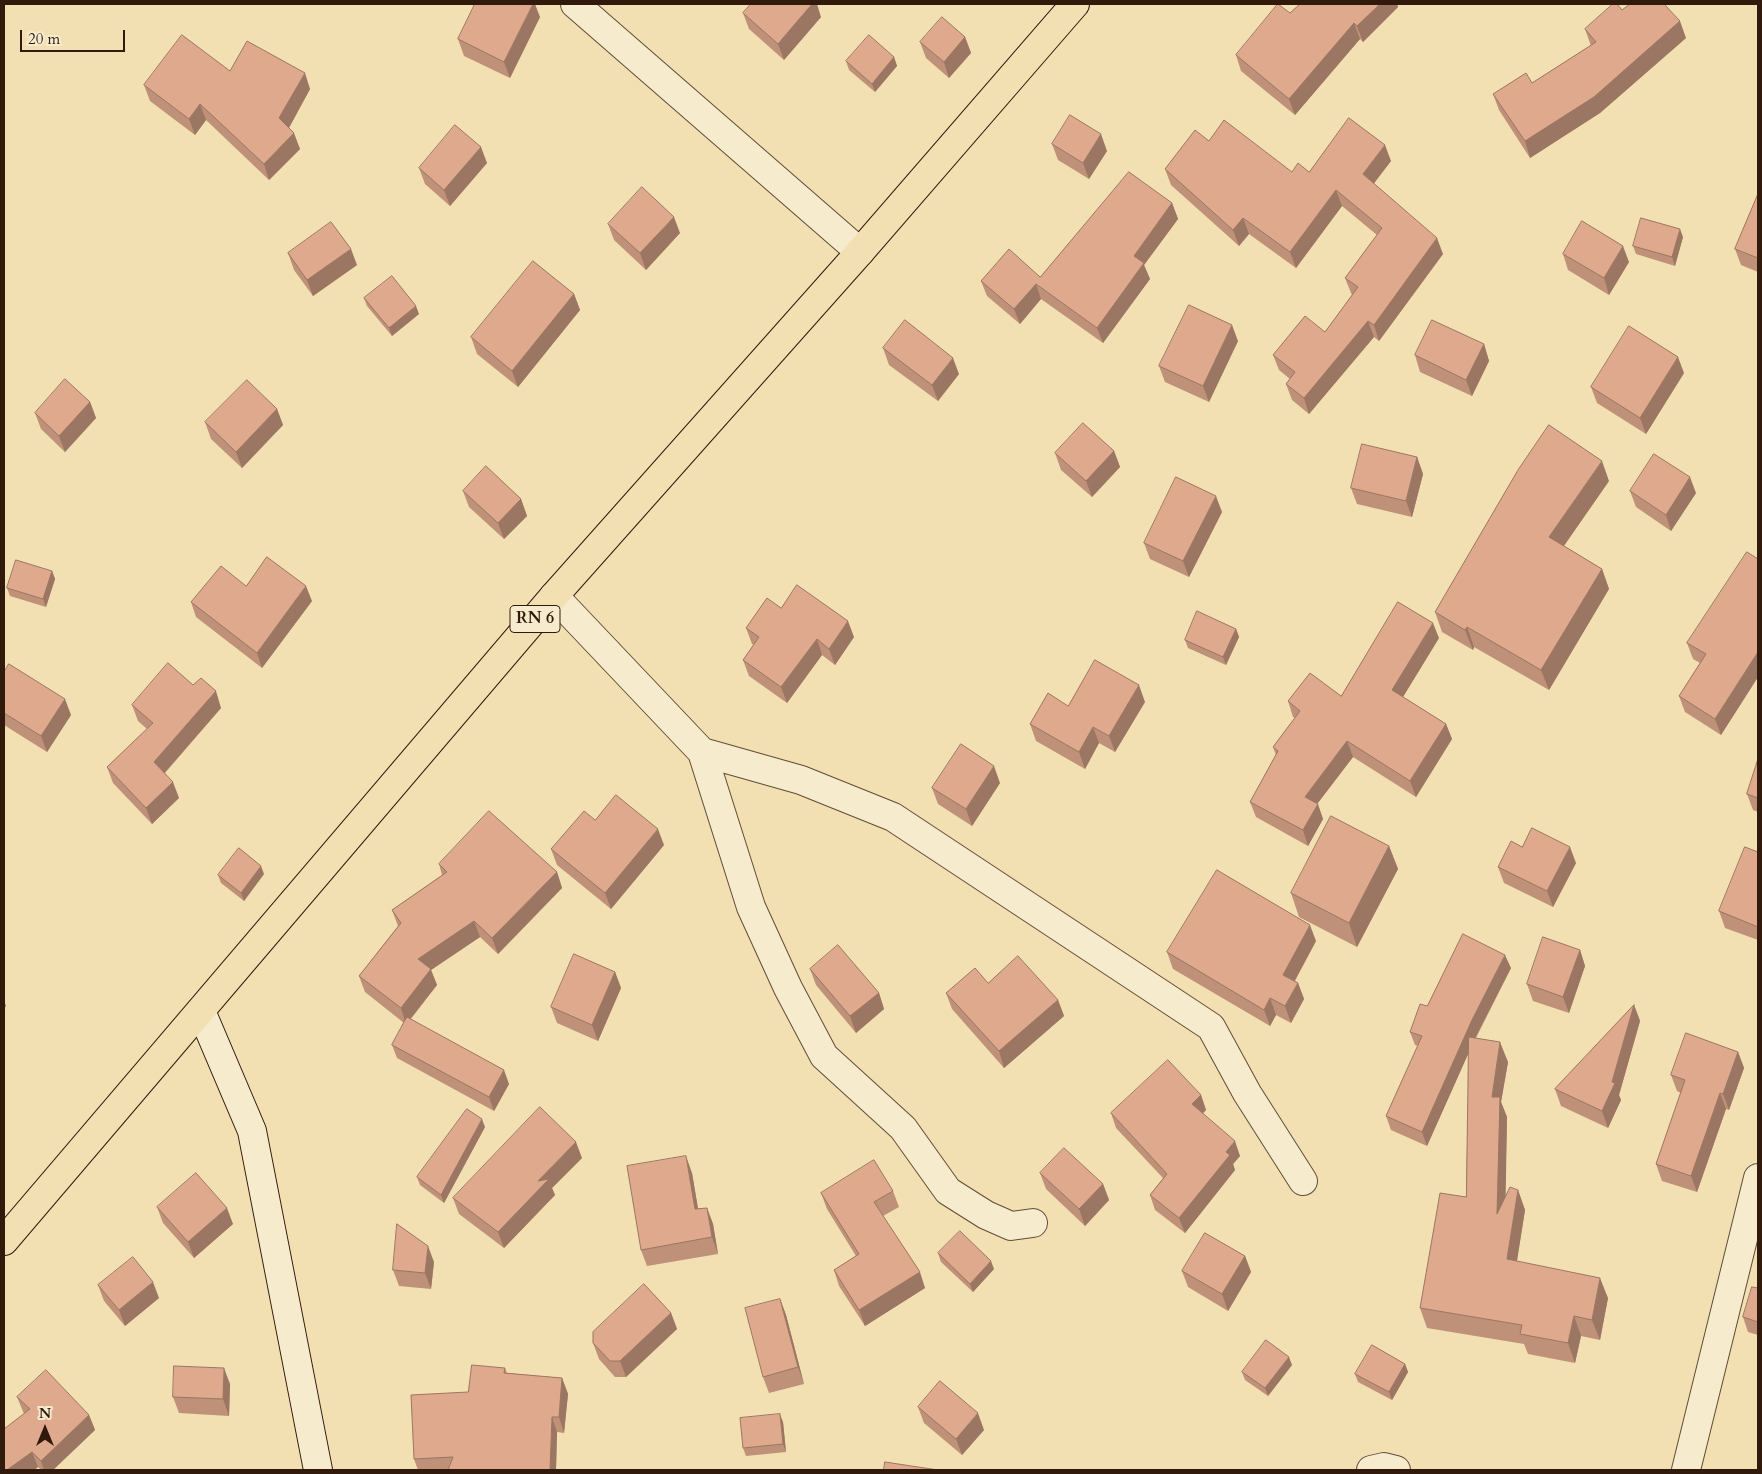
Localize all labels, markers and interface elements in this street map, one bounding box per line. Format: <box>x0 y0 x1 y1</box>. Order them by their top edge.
scale bar <box>22 20 128 52</box>
text: 20 m <box>28 29 60 49</box>
road number: RN 6 <box>510 606 560 632</box>
north arrow <box>20 1404 70 1454</box>
text: N <box>39 1404 51 1423</box>

